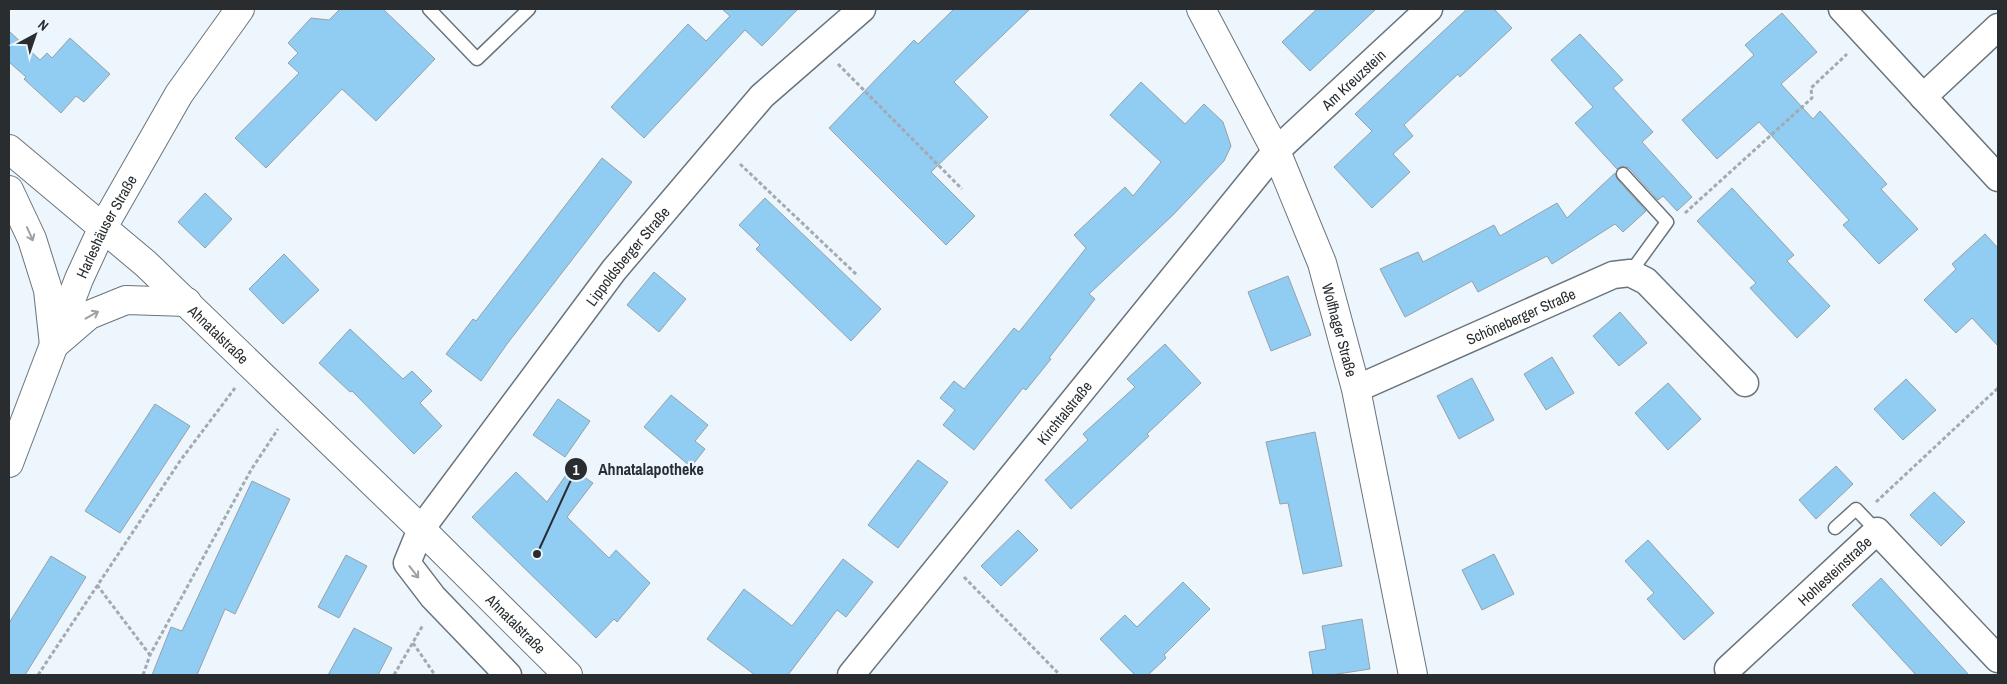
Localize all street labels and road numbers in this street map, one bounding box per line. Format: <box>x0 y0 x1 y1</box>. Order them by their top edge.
street label: Am Kreuzstein <box>1316 44 1390 115</box>
street label: Harleshäuser Straße <box>70 171 141 281</box>
street label: Lippoldsberger Straße <box>580 202 674 310</box>
street label: Wolfhager Straße <box>1317 281 1363 379</box>
street label: Schöneberger Straße <box>1462 282 1579 349</box>
street label: Ahnatalstraße <box>183 299 254 368</box>
street label: Kirchtalstraße <box>1032 376 1096 449</box>
street label: Hohlesteinstraße <box>1793 531 1876 610</box>
street label: Ahnatalstraße <box>481 588 551 658</box>

